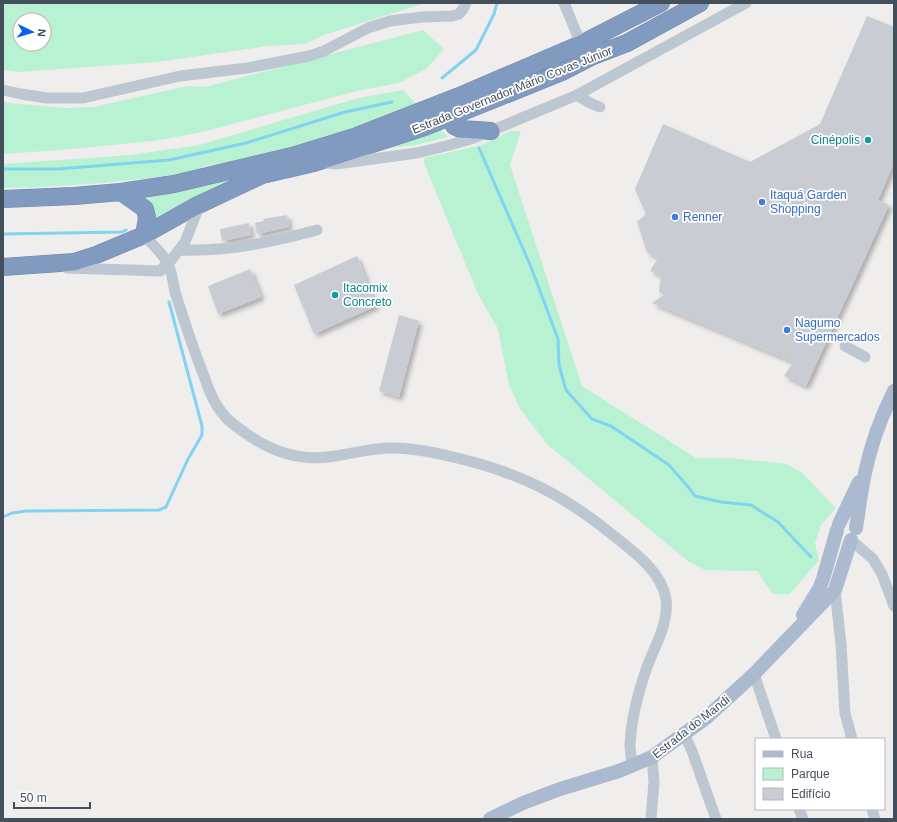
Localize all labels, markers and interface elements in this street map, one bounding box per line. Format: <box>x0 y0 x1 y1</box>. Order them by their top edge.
north arrow <box>12 12 52 52</box>
text: N <box>36 28 48 37</box>
street label: Estrada Governador Mário Covas Júnior <box>410 43 614 137</box>
place label: Cinépolis <box>811 133 860 147</box>
marker: Cinépolis <box>863 135 873 145</box>
place label: Itaquá Garden Shopping <box>770 188 847 216</box>
marker: Itaquá Garden Shopping <box>757 197 767 207</box>
place label: Renner <box>683 210 722 224</box>
marker: Renner <box>670 212 680 222</box>
place label: Itacomix Concreto <box>343 281 392 309</box>
marker: Itacomix Concreto <box>330 290 340 300</box>
place label: Nagumo Supermercados <box>795 316 880 344</box>
marker: Nagumo Supermercados <box>782 325 792 335</box>
street label: Estrada do Mandi <box>650 693 732 761</box>
legend <box>755 738 885 810</box>
text: Rua <box>791 747 813 761</box>
text: Parque <box>791 767 830 781</box>
scale bar <box>14 784 90 810</box>
text: Edifício <box>791 787 831 801</box>
text: 50 m <box>20 791 47 805</box>

